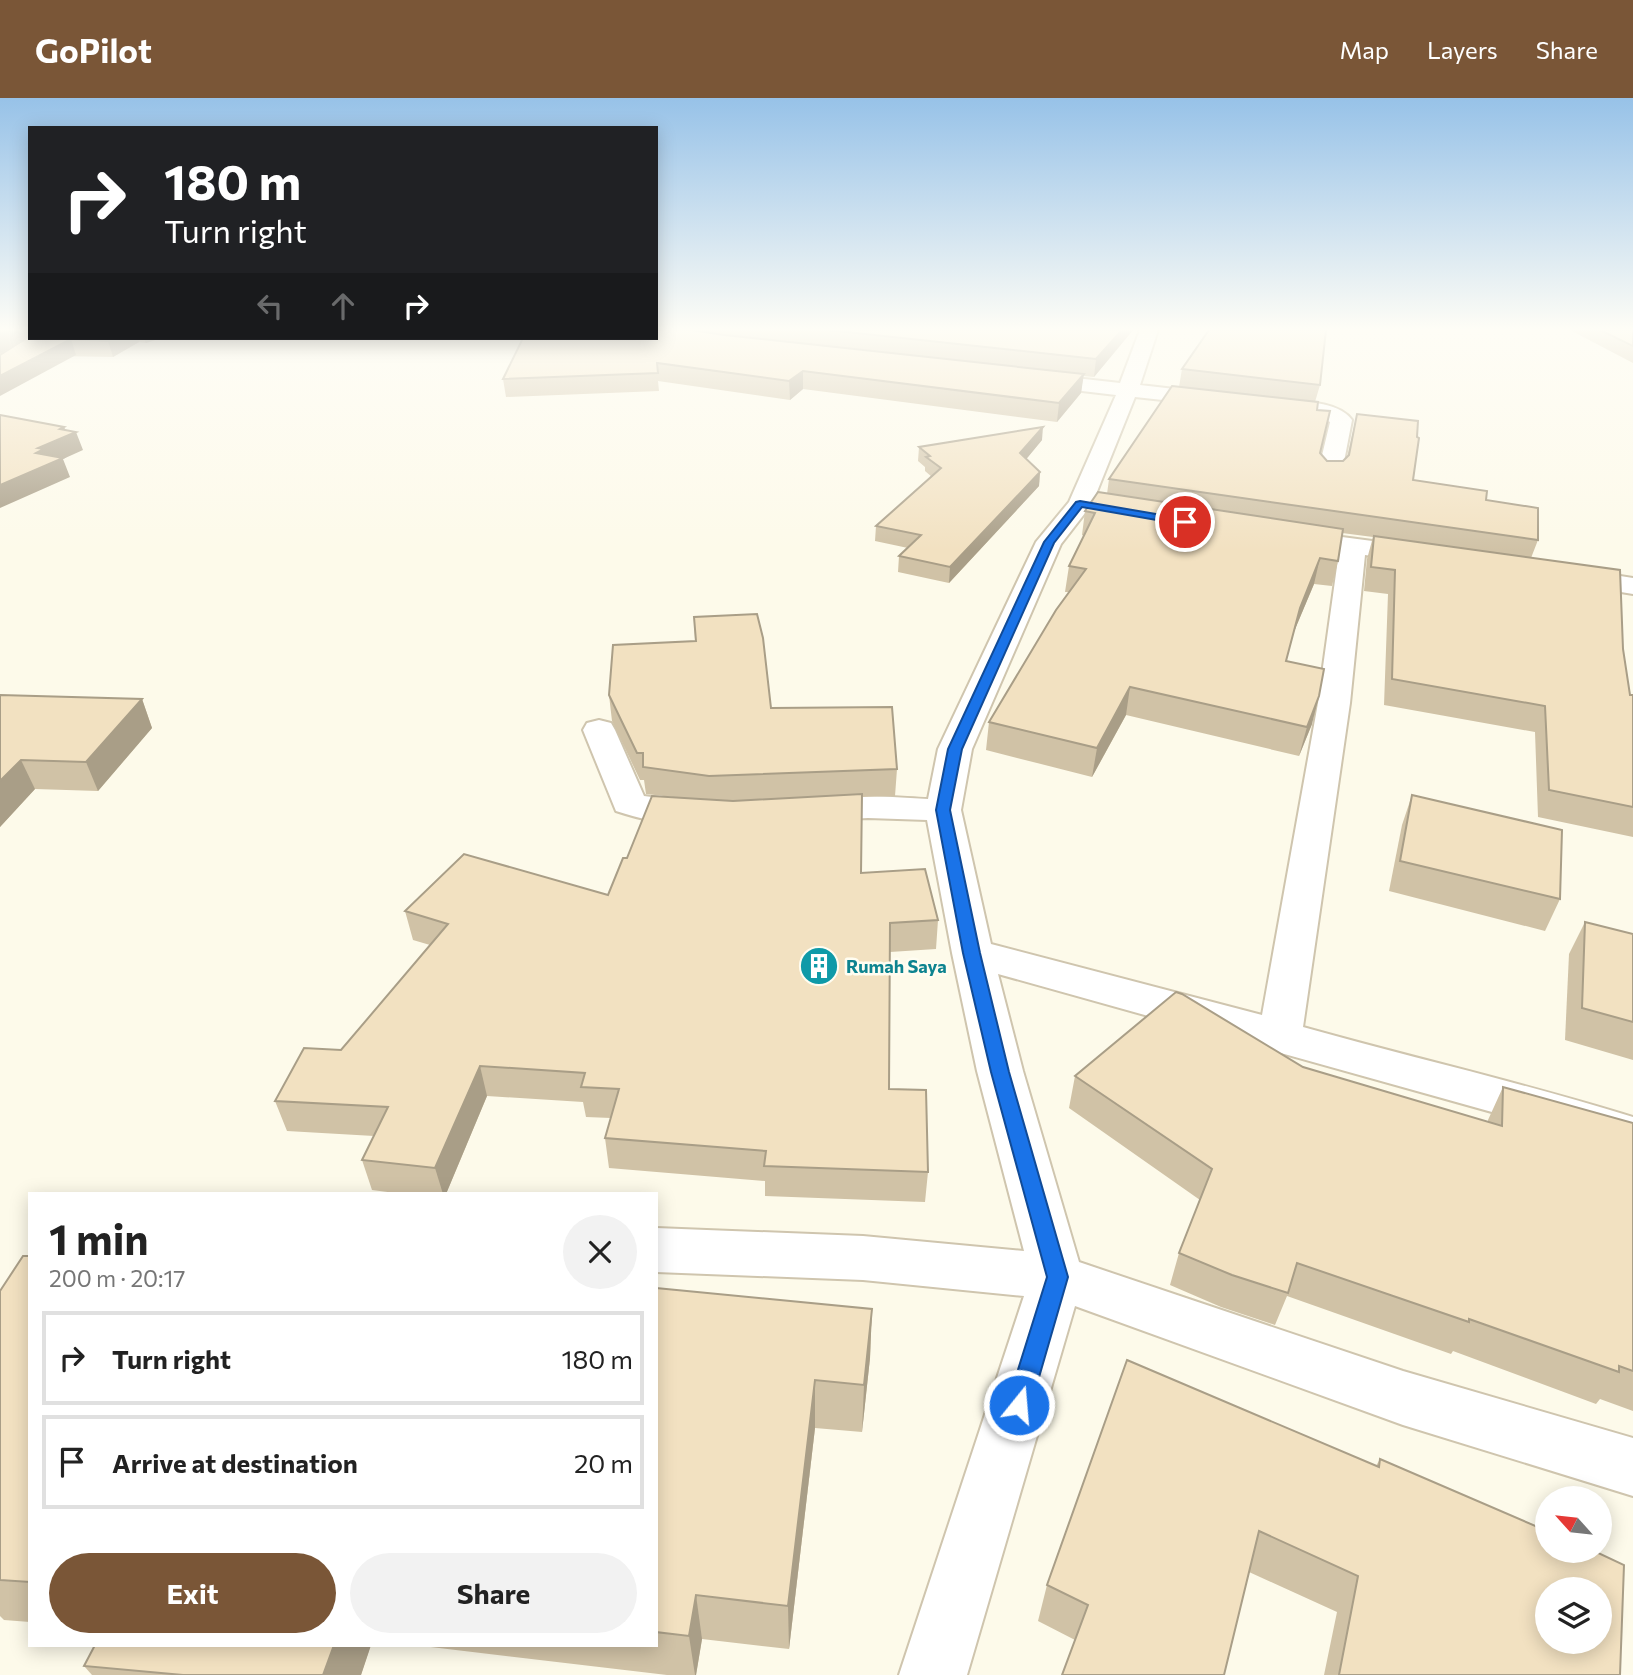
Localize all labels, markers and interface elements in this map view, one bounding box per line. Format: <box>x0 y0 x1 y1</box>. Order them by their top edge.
text: GoPilot <box>35 29 152 70</box>
text: Map <box>1340 35 1389 64</box>
text: Layers <box>1427 35 1498 64</box>
text: Share <box>1536 35 1598 64</box>
text: 180 m <box>164 150 301 210</box>
icon: right <box>49 154 140 245</box>
text: Turn right <box>164 210 307 250</box>
icon: left <box>251 287 289 325</box>
icon: ahead <box>324 287 362 325</box>
icon: right <box>397 287 435 325</box>
pin <box>1155 492 1215 552</box>
icon: arrive <box>1166 503 1204 541</box>
building icon: Rumah Saya <box>798 945 840 987</box>
place label: Rumah Saya <box>846 955 947 977</box>
text: 1 min <box>49 1212 149 1264</box>
button: close <box>563 1215 637 1289</box>
text: 200 m · 20:17 <box>49 1264 186 1292</box>
icon: right <box>53 1339 91 1377</box>
text: Turn right <box>112 1343 231 1374</box>
text: 180 m <box>561 1343 633 1374</box>
position arrow <box>982 1368 1056 1442</box>
icon: arrive <box>53 1443 91 1481</box>
text: Arrive at destination <box>112 1447 358 1478</box>
text: 20 m <box>574 1447 633 1478</box>
north arrow <box>1535 1486 1612 1563</box>
map controls <box>1535 1486 1612 1654</box>
button: Exit <box>49 1553 336 1633</box>
button: Share <box>350 1553 637 1633</box>
button: layers <box>1535 1577 1612 1654</box>

